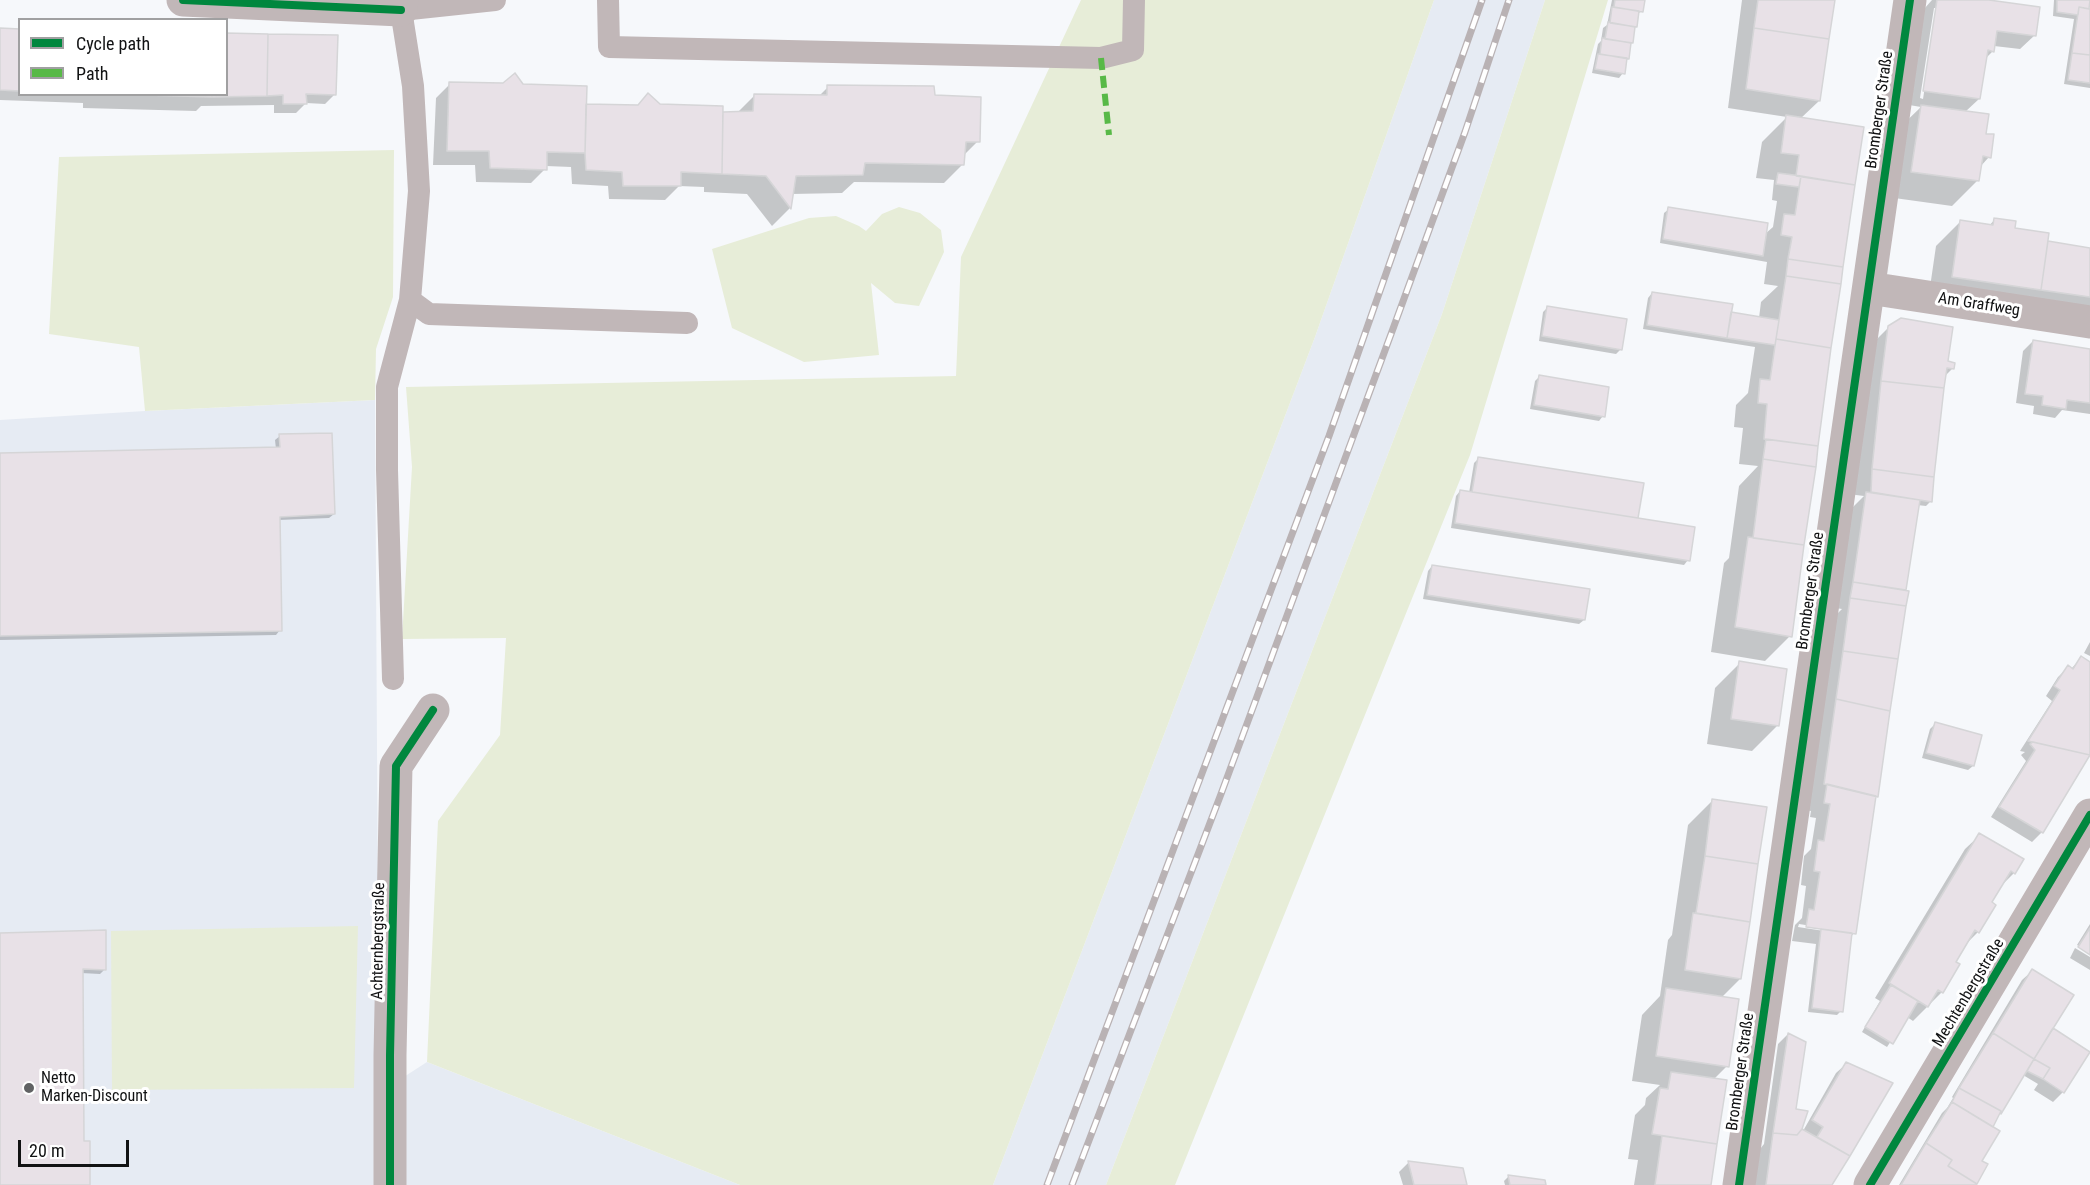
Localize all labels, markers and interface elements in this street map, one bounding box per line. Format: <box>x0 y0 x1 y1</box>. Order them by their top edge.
legend <box>18 18 228 96</box>
text: Cycle path <box>76 33 150 54</box>
street label: Bromberger Straße <box>1862 50 1898 170</box>
text: Path <box>76 63 109 84</box>
street label: Am Graffweg <box>1937 289 2021 321</box>
street label: Bromberger Straße <box>1793 531 1829 651</box>
street label: Achternbergstraße <box>368 882 390 1000</box>
street label: Mechtenbergstraße <box>1929 935 2009 1051</box>
street label: Bromberger Straße <box>1723 1012 1759 1132</box>
place label: Netto Marken-Discount <box>41 1069 148 1107</box>
marker: Netto Marken-Discount <box>22 1081 36 1095</box>
scale bar <box>21 1128 132 1166</box>
text: 20 m <box>29 1140 64 1161</box>

